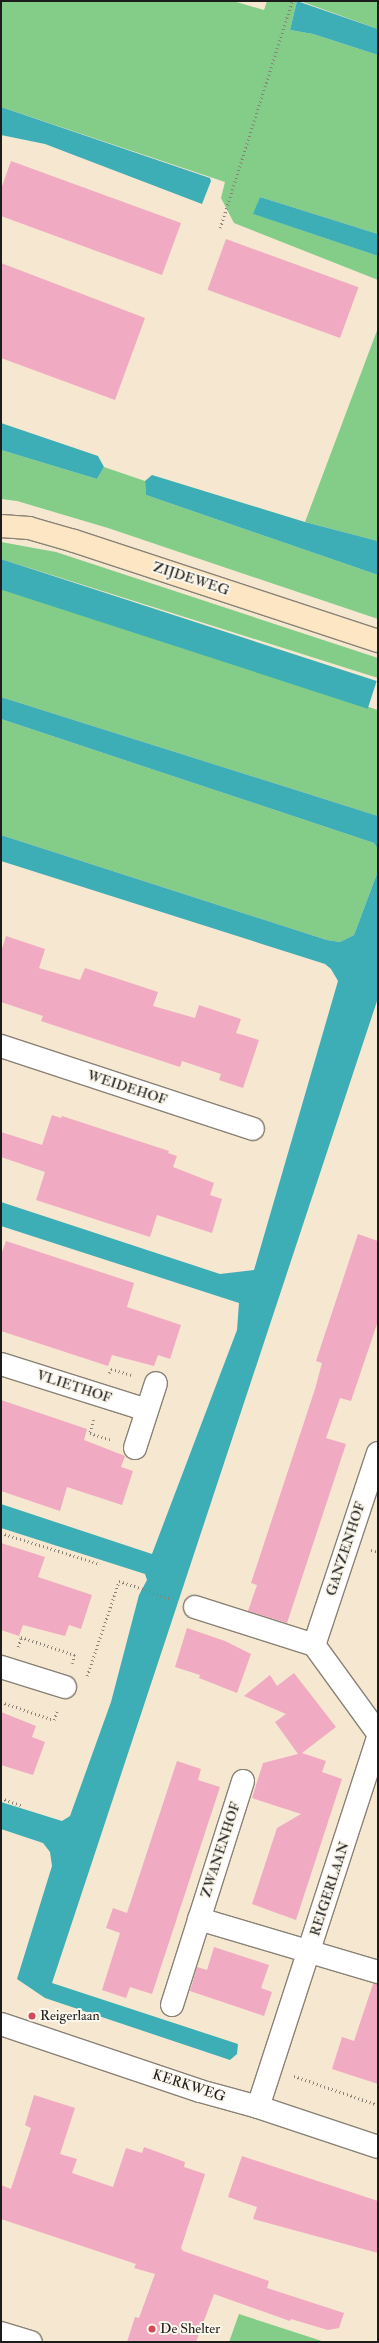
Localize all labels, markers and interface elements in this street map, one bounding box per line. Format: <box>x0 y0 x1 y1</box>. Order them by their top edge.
street label: ZIJDEWEG <box>151 559 231 599</box>
street label: WEIDEHOF <box>85 1067 169 1109</box>
street label: VLIETHOF <box>35 1367 113 1407</box>
street label: GANZENHOF <box>323 1500 369 1598</box>
street label: ZWANENHOF <box>198 1800 244 1900</box>
street label: REIGERLAAN <box>307 1840 353 1938</box>
place label: Reigerlaan <box>40 2008 100 2024</box>
marker: Reigerlaan <box>27 2011 37 2021</box>
street label: KERKWEG <box>150 2066 228 2106</box>
place label: De Shelter <box>160 2321 220 2337</box>
marker: De Shelter <box>147 2324 157 2334</box>

